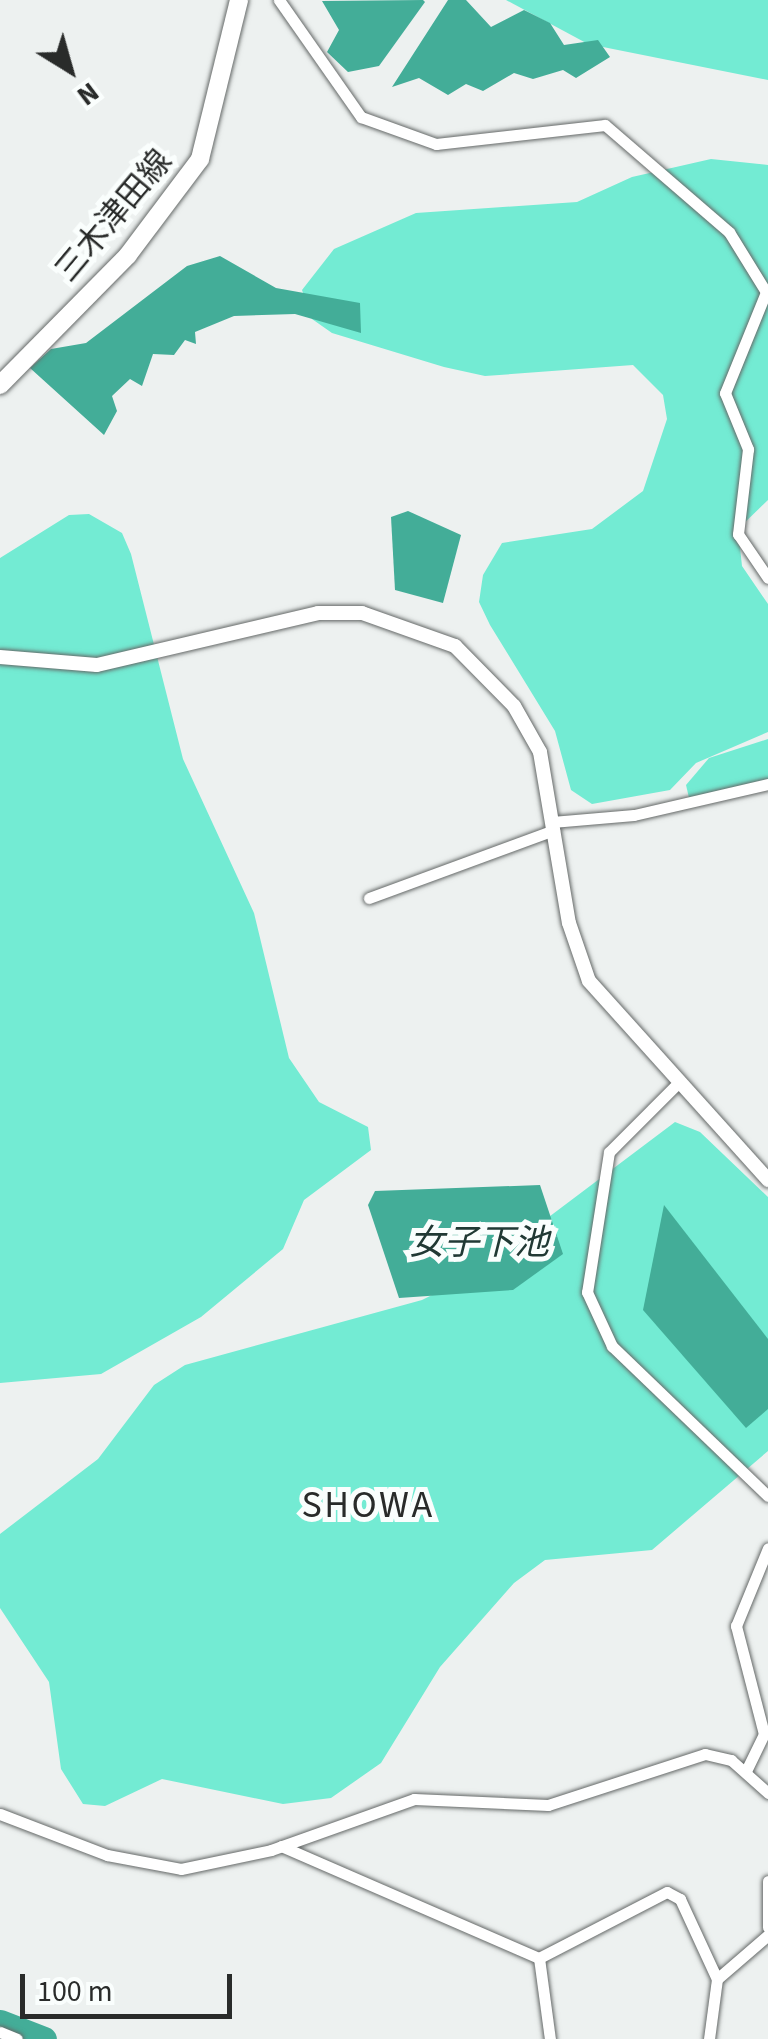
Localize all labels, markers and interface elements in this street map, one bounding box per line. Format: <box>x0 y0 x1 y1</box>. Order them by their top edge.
north arrow <box>20 20 120 120</box>
text: N <box>69 72 108 116</box>
street label: 三木津田線 <box>48 142 180 290</box>
water label: 女子下池 <box>409 1222 549 1264</box>
district label: SHOWA <box>301 1483 435 1529</box>
scale bar <box>25 1954 238 2016</box>
text: 100 m <box>37 1970 113 2013</box>

